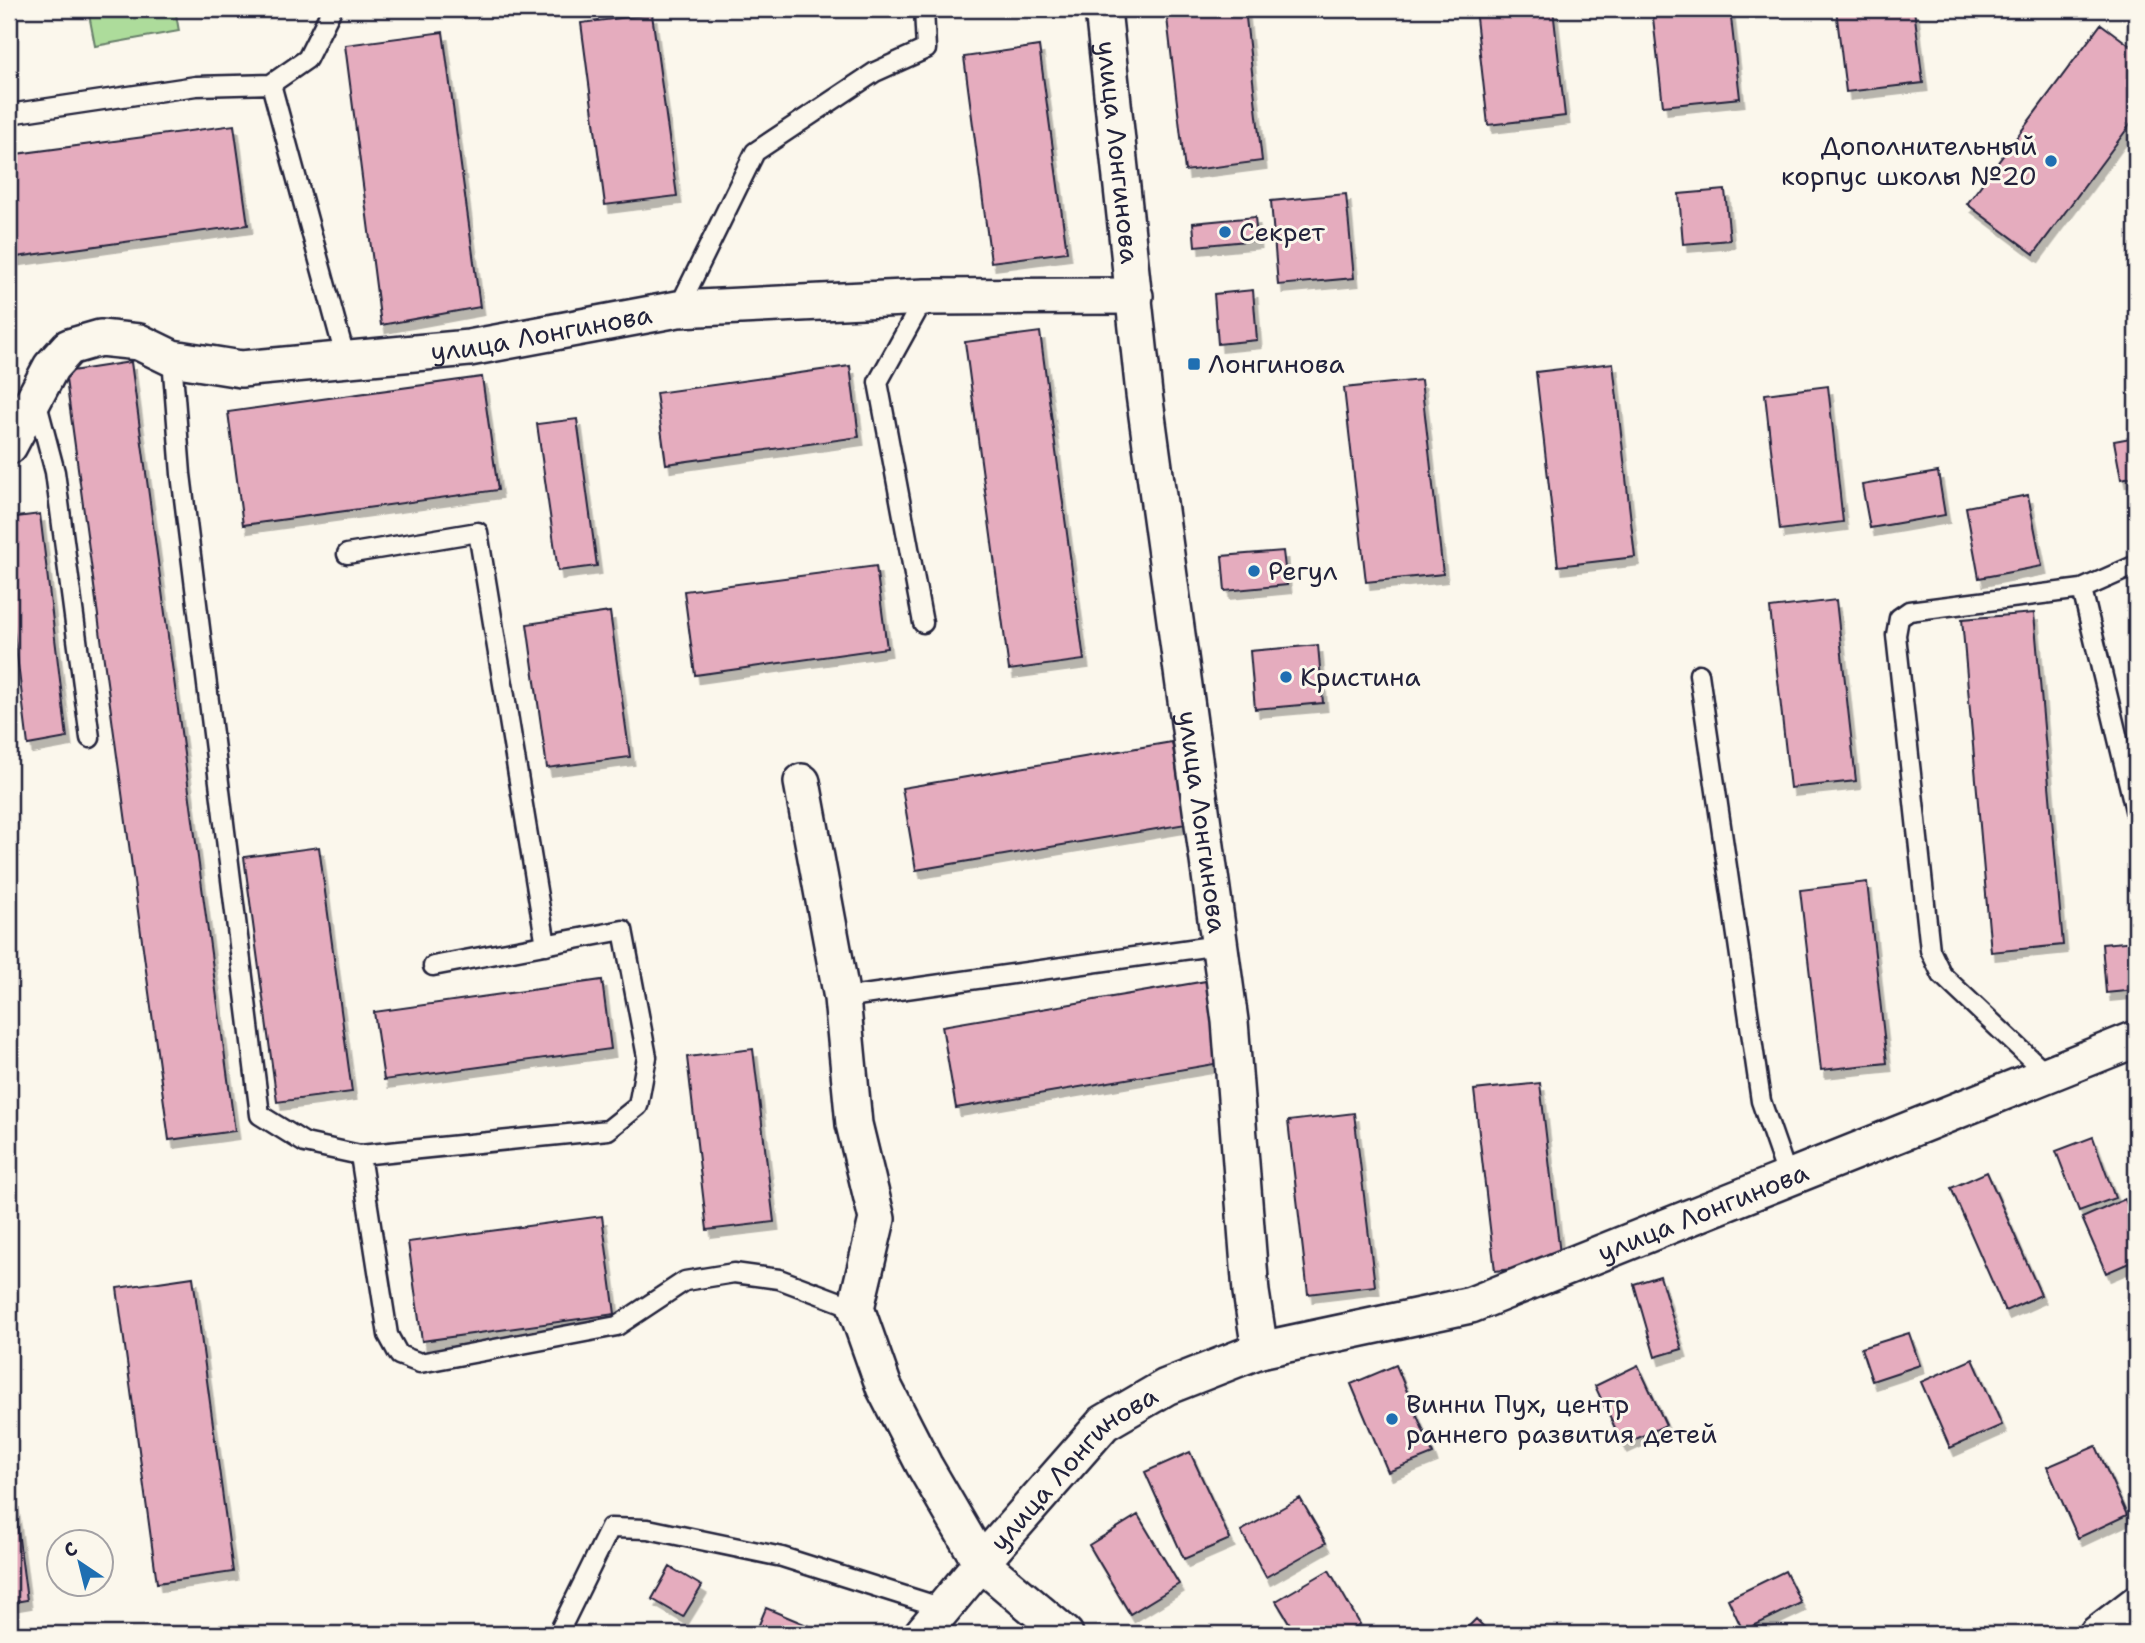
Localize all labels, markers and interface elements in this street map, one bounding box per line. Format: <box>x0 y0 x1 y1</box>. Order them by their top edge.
street label: улица Лонгинова <box>1089 39 1148 265</box>
place label: Дополнительный корпус школы №20 <box>1781 128 2037 193</box>
marker: Дополнительный корпус школы №20 <box>2043 153 2059 169</box>
place label: Секрет <box>1239 214 1326 249</box>
marker: Секрет <box>1217 224 1233 240</box>
street label: улица Лонгинова <box>429 296 655 368</box>
place label: Лонгинова <box>1208 346 1345 381</box>
marker: Лонгинова <box>1186 356 1202 372</box>
place label: Регул <box>1268 553 1338 588</box>
marker: Регул <box>1246 563 1262 579</box>
place label: Кристина <box>1300 659 1421 694</box>
marker: Кристина <box>1278 669 1294 685</box>
street label: улица Лонгинова <box>1171 708 1236 935</box>
street label: улица Лонгинова <box>1592 1154 1813 1270</box>
street label: улица Лонгинова <box>982 1378 1164 1558</box>
place label: Винни Пух, центр раннего развития детей <box>1406 1386 1717 1451</box>
marker: Винни Пух, центр раннего развития детей <box>1384 1411 1400 1427</box>
north arrow <box>46 1528 116 1598</box>
text: С <box>59 1536 82 1563</box>

